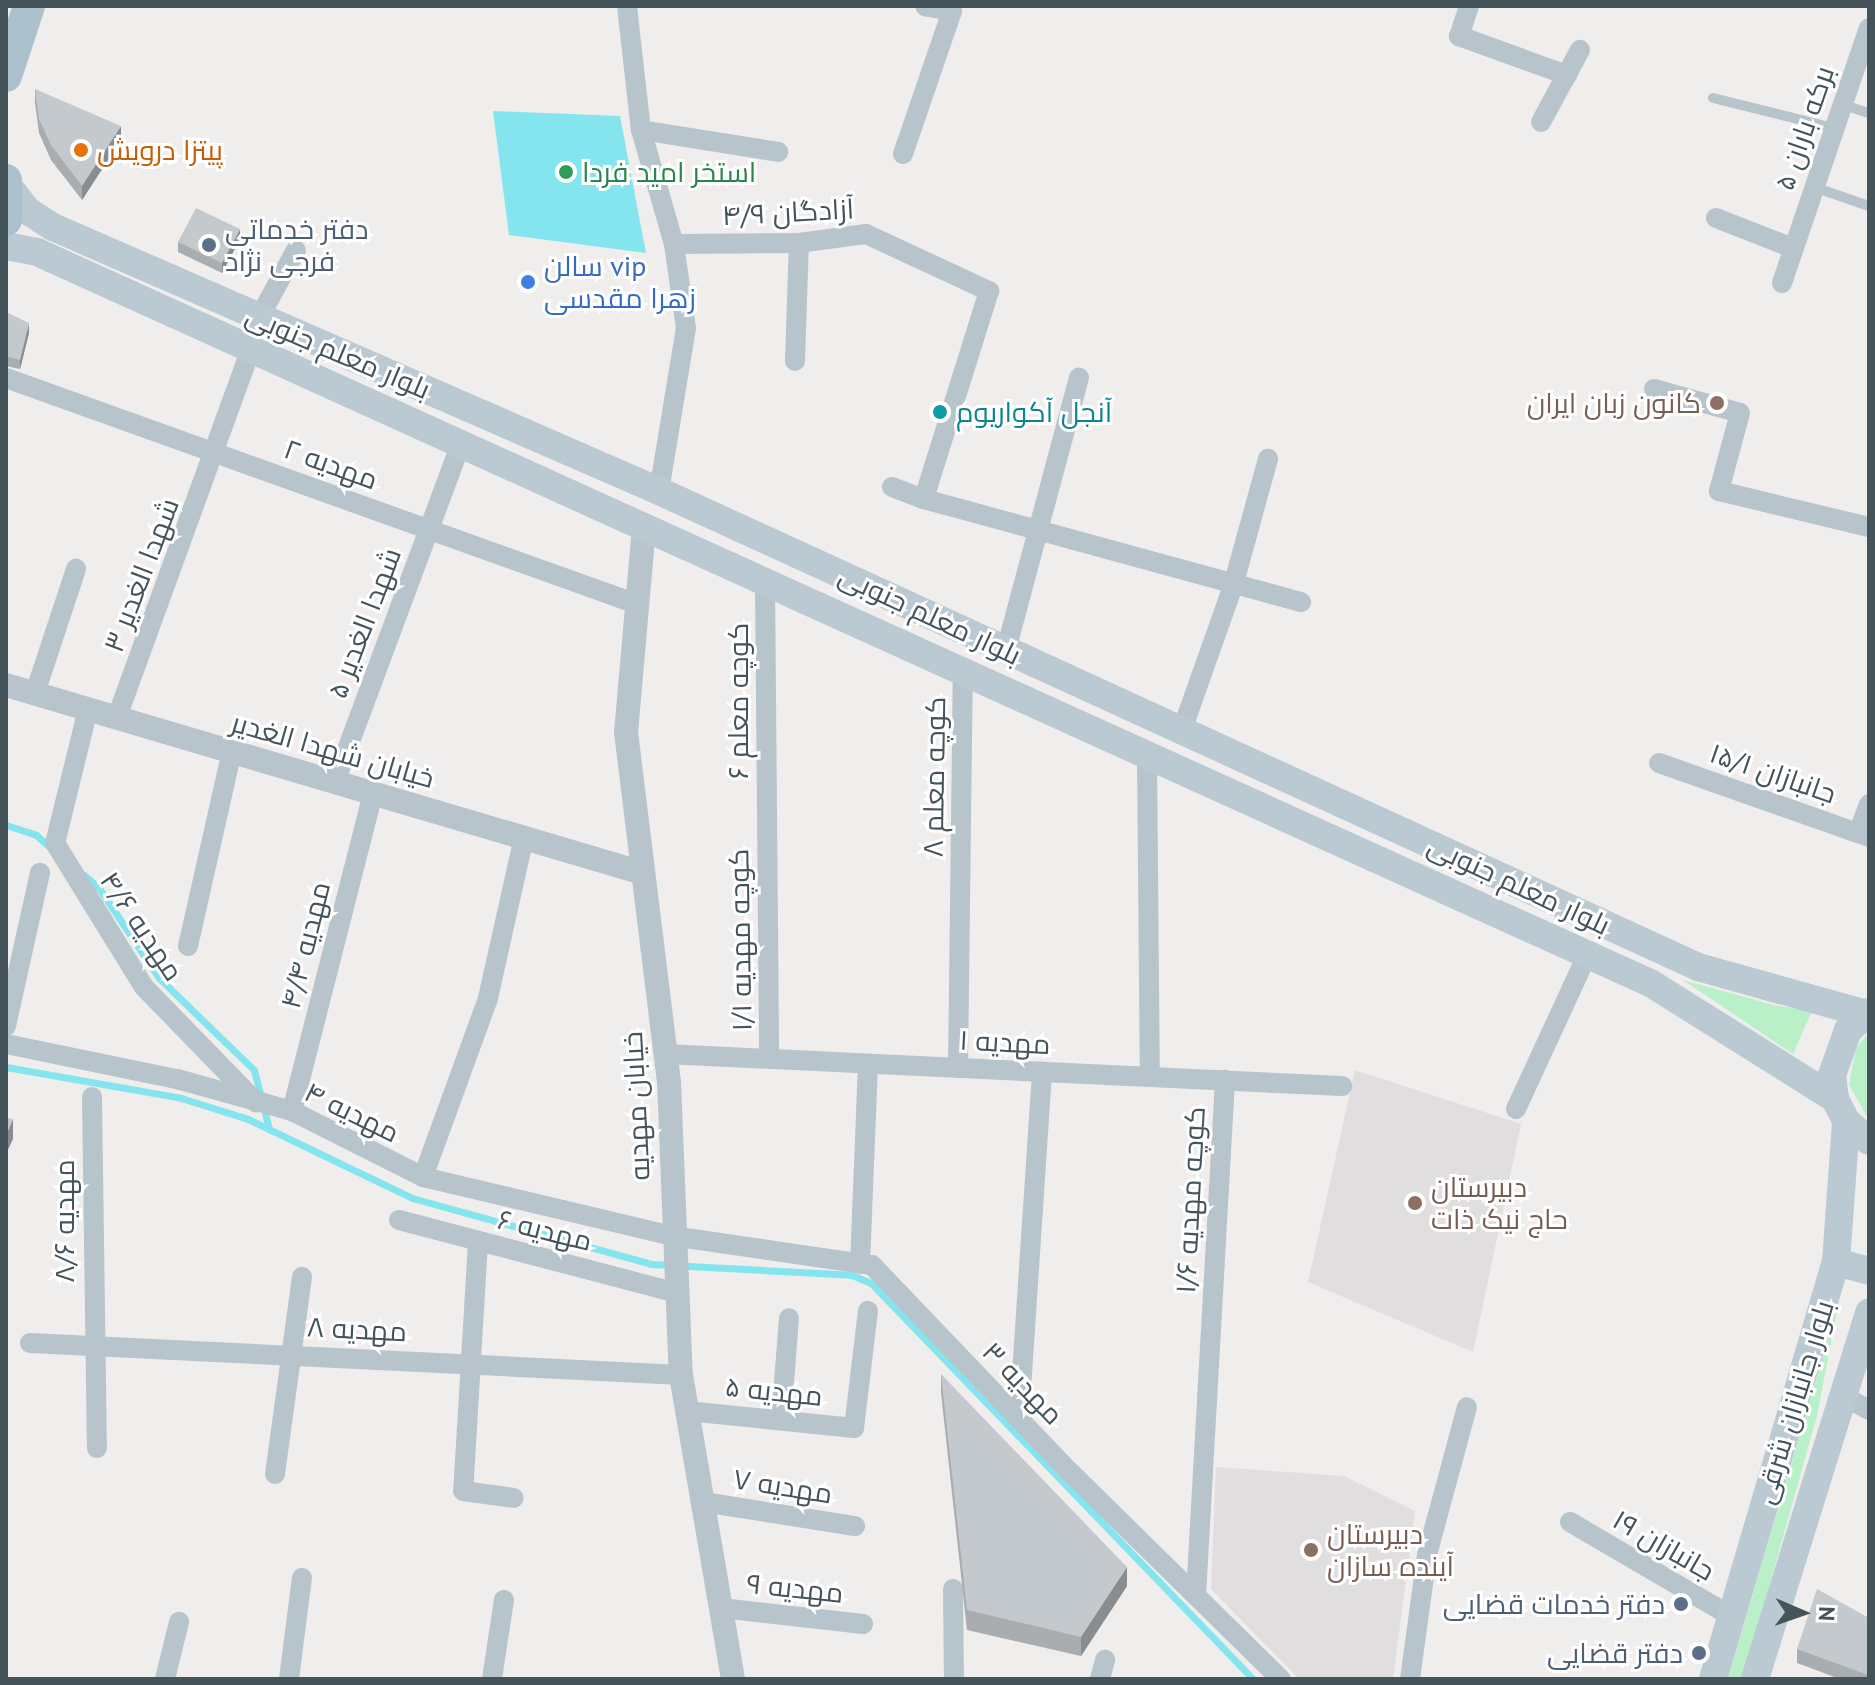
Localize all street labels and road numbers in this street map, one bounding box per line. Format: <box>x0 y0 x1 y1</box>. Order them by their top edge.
street label: برکه باران ۵ <box>1767 62 1841 194</box>
street label: آزادگان ۴/۹ <box>721 192 855 232</box>
street label: بلوار معلم جنوبی <box>241 298 435 406</box>
street label: مهدیه ۲ <box>280 432 382 496</box>
street label: شهدا الغدیر ۳ <box>96 493 186 657</box>
street label: شهدا الغدیر ۵ <box>320 543 408 703</box>
street label: بلوار معلم جنوبی <box>834 558 1026 672</box>
street label: کوچه معلم ۶ <box>721 623 755 779</box>
street label: کوچه معلم ۸ <box>916 696 952 858</box>
street label: خیابان شهدا الغدیر <box>228 705 438 795</box>
street label: جانبازان ۱۵/۱ <box>1705 736 1841 810</box>
street label: بلوار معلم جنوبی <box>1423 828 1615 942</box>
street label: کوچه مهدیه ۱/۱ <box>722 848 758 1032</box>
street label: مهدیه ۴/۶ <box>93 865 191 987</box>
street label: مهدیه ۴/۴ <box>273 878 337 1012</box>
street label: مهدیه ۱ <box>959 1023 1051 1061</box>
street label: خیابان مهدیه <box>615 1031 657 1181</box>
street label: مهدیه ۴ <box>299 1075 405 1149</box>
street label: کوچه مهدیه ۱/۶ <box>1168 1106 1212 1294</box>
street label: مهدیه ۸/۶ <box>47 1159 81 1283</box>
street label: مهدیه ۶ <box>494 1202 596 1258</box>
street label: بلوار جانبازان شرقی <box>1747 1296 1841 1508</box>
street label: مهدیه ۸ <box>306 1310 408 1348</box>
street label: مهدیه ۳ <box>976 1335 1070 1431</box>
street label: مهدیه ۵ <box>724 1369 824 1413</box>
street label: مهدیه ۷ <box>731 1462 835 1510</box>
street label: جانبازان ۱۹ <box>1607 1502 1721 1588</box>
street label: مهدیه ۹ <box>745 1566 845 1610</box>

